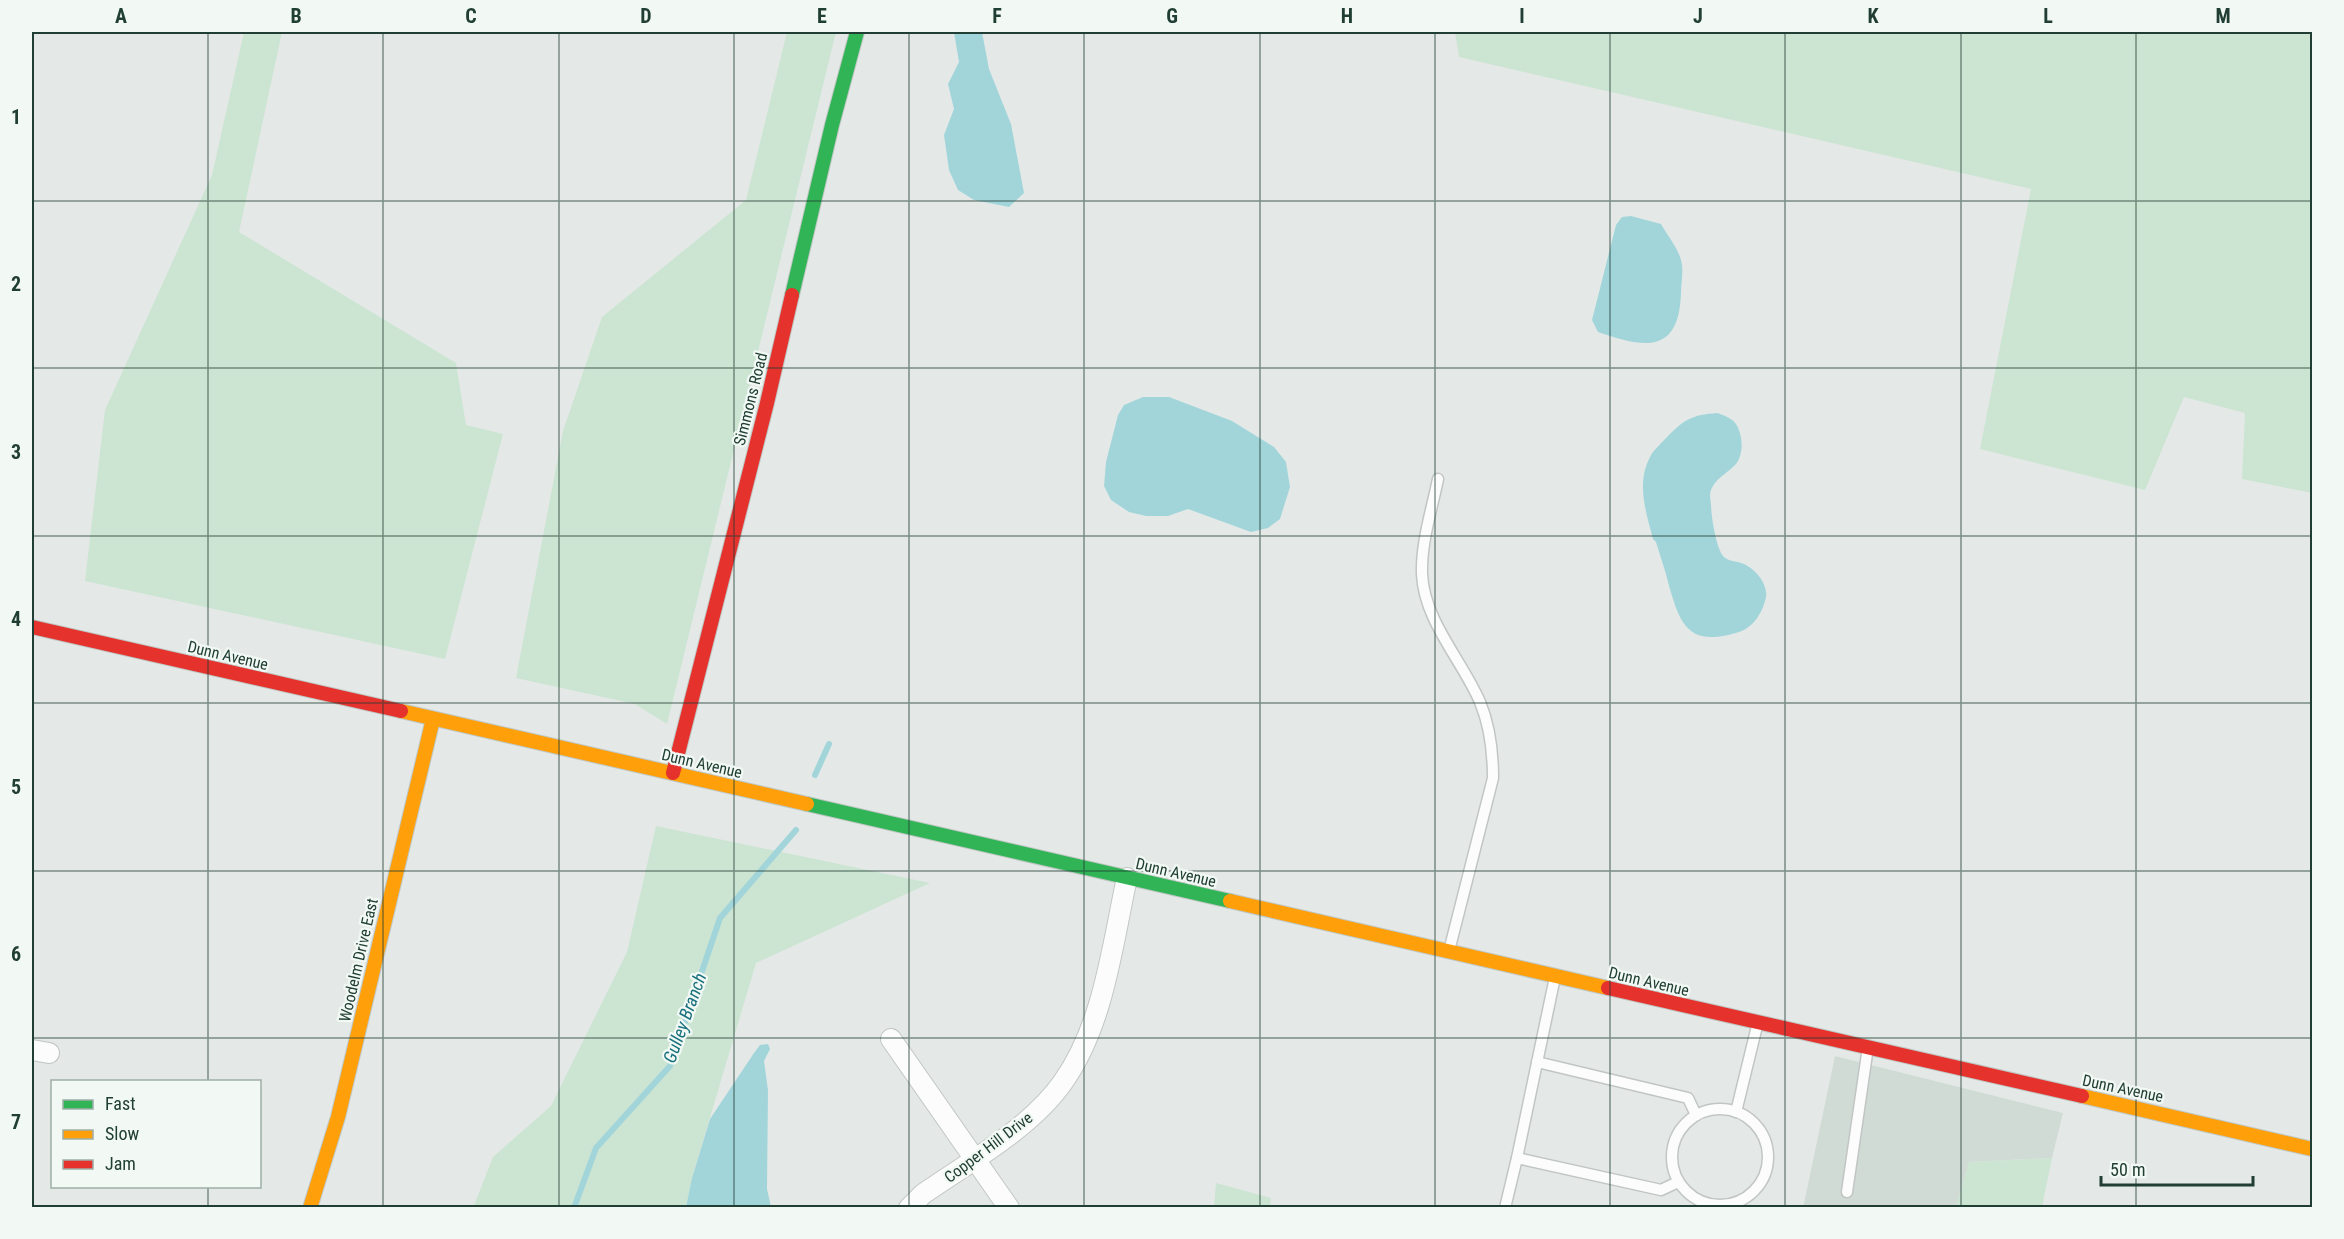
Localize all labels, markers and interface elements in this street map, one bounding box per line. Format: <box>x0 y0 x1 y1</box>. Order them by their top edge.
text: A <box>115 4 127 28</box>
text: B <box>290 4 302 28</box>
text: C <box>465 4 477 28</box>
text: D <box>640 4 652 28</box>
text: E <box>817 4 827 28</box>
text: F <box>992 4 1002 28</box>
text: G <box>1166 4 1178 28</box>
text: H <box>1341 4 1353 28</box>
text: I <box>1519 4 1525 28</box>
text: J <box>1693 4 1703 28</box>
text: K <box>1867 4 1879 28</box>
text: L <box>2043 4 2053 28</box>
text: M <box>2215 4 2231 28</box>
text: 1 <box>11 105 21 129</box>
text: 2 <box>11 272 21 296</box>
street label: Simmons Road <box>730 351 771 447</box>
text: 3 <box>11 440 21 464</box>
text: 4 <box>11 607 21 631</box>
street label: Dunn Avenue <box>186 637 270 674</box>
street label: Dunn Avenue <box>660 745 744 782</box>
text: 5 <box>11 775 21 799</box>
street label: Dunn Avenue <box>1134 854 1218 891</box>
street label: Woodelm Drive East <box>335 896 382 1024</box>
text: 6 <box>11 942 21 966</box>
street label: Dunn Avenue <box>1607 963 1691 1000</box>
water label: Gulley Branch <box>659 970 710 1066</box>
street label: Dunn Avenue <box>2081 1071 2165 1106</box>
legend <box>51 1080 261 1188</box>
text: Fast <box>105 1093 136 1114</box>
street label: Copper Hill Drive <box>940 1108 1036 1187</box>
text: 7 <box>11 1110 21 1134</box>
text: Slow <box>105 1123 140 1144</box>
scale bar <box>2101 1149 2252 1187</box>
text: Jam <box>105 1153 136 1174</box>
text: 50 m <box>2110 1159 2145 1180</box>

